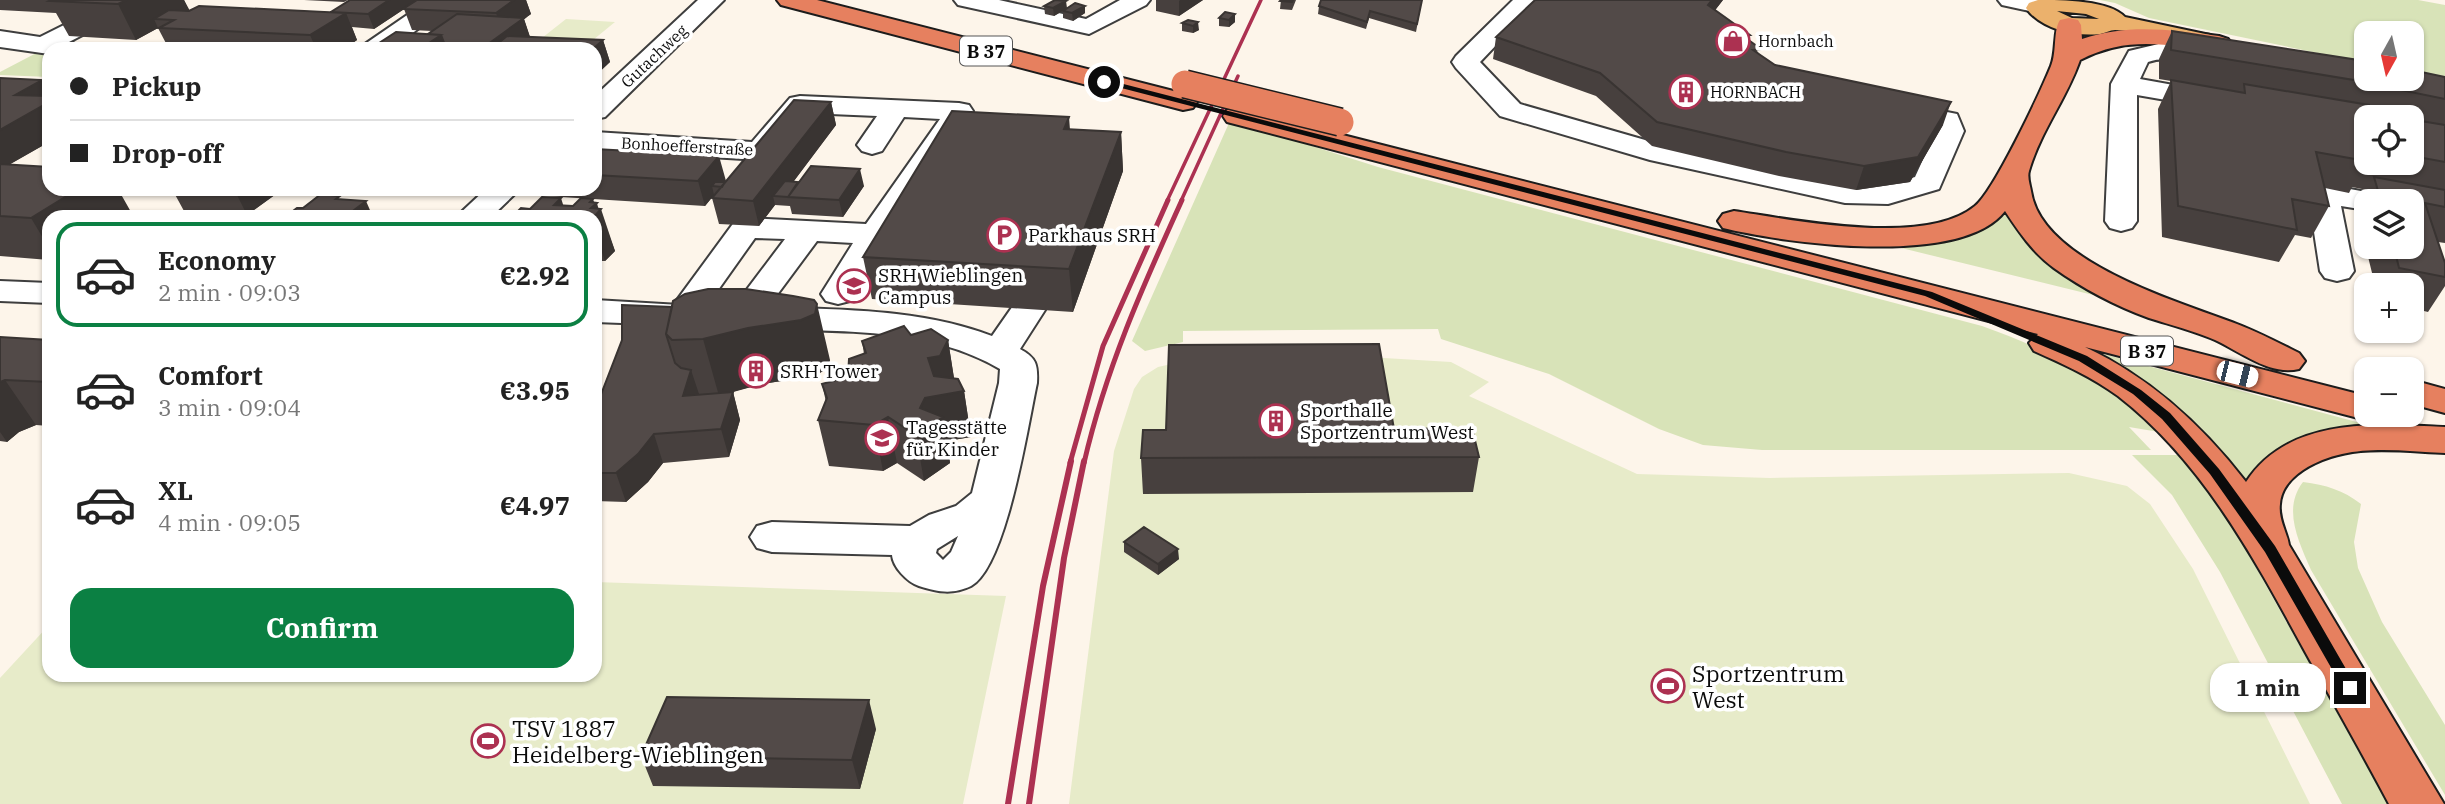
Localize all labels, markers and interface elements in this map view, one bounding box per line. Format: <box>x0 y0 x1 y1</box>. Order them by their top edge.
street label: Gutachweg <box>617 20 692 92</box>
north arrow <box>2354 21 2424 91</box>
map controls <box>2354 21 2424 427</box>
shop icon: Hornbach <box>1714 22 1752 60</box>
place label: Hornbach <box>1758 31 1834 51</box>
road number: B 37 <box>960 36 1012 66</box>
route start <box>1088 66 1120 98</box>
text: Pickup <box>112 69 202 103</box>
building icon: HORNBACH <box>1667 73 1705 111</box>
place label: HORNBACH <box>1710 82 1801 102</box>
button: locate <box>2354 105 2424 175</box>
street label: Bonhoefferstraße <box>620 133 754 159</box>
text: Drop-off <box>112 136 223 170</box>
button: layers <box>2354 189 2424 259</box>
parking icon: Parkhaus SRH <box>985 216 1023 254</box>
place label: Parkhaus SRH <box>1028 223 1156 247</box>
icon: car <box>74 243 137 306</box>
text: Economy <box>158 243 276 277</box>
text: €2.92 <box>500 258 570 292</box>
place label: SRH Wieblingen Campus <box>878 263 1023 309</box>
school or university icon: SRH Wieblingen Campus <box>835 267 873 305</box>
button: + <box>2354 273 2424 343</box>
text: 2 min · 09:03 <box>158 277 301 307</box>
road number: B 37 <box>2121 337 2173 366</box>
building icon: SRH Tower <box>737 352 775 390</box>
button: − <box>2354 357 2424 427</box>
icon: car <box>74 358 137 421</box>
text: Comfort <box>158 358 263 392</box>
place label: SRH Tower <box>780 359 879 383</box>
car <box>2215 359 2260 389</box>
text: €3.95 <box>500 373 570 407</box>
text: 3 min · 09:04 <box>158 392 301 422</box>
place label: Sporthalle Sportzentrum West <box>1300 398 1474 444</box>
building icon: Sporthalle Sportzentrum West <box>1257 402 1295 440</box>
place label: Tagesstätte für Kinder <box>906 415 1007 461</box>
school or university icon: Tagesstätte für Kinder <box>863 419 901 457</box>
icon: car <box>74 473 137 536</box>
text: XL <box>158 473 193 507</box>
text: €4.97 <box>500 488 570 522</box>
text: 4 min · 09:05 <box>158 507 301 537</box>
button: Confirm <box>70 588 574 668</box>
place label: Sportzentrum West <box>1692 658 1845 714</box>
callout: 1 min <box>2210 664 2326 712</box>
sports icon: Sportzentrum West <box>1649 667 1687 705</box>
text: 1 min <box>2236 672 2300 702</box>
route end <box>2334 672 2366 704</box>
place label: TSV 1887 Heidelberg-Wieblingen <box>512 713 764 769</box>
sports icon: TSV 1887 Heidelberg-Wieblingen <box>469 722 507 760</box>

